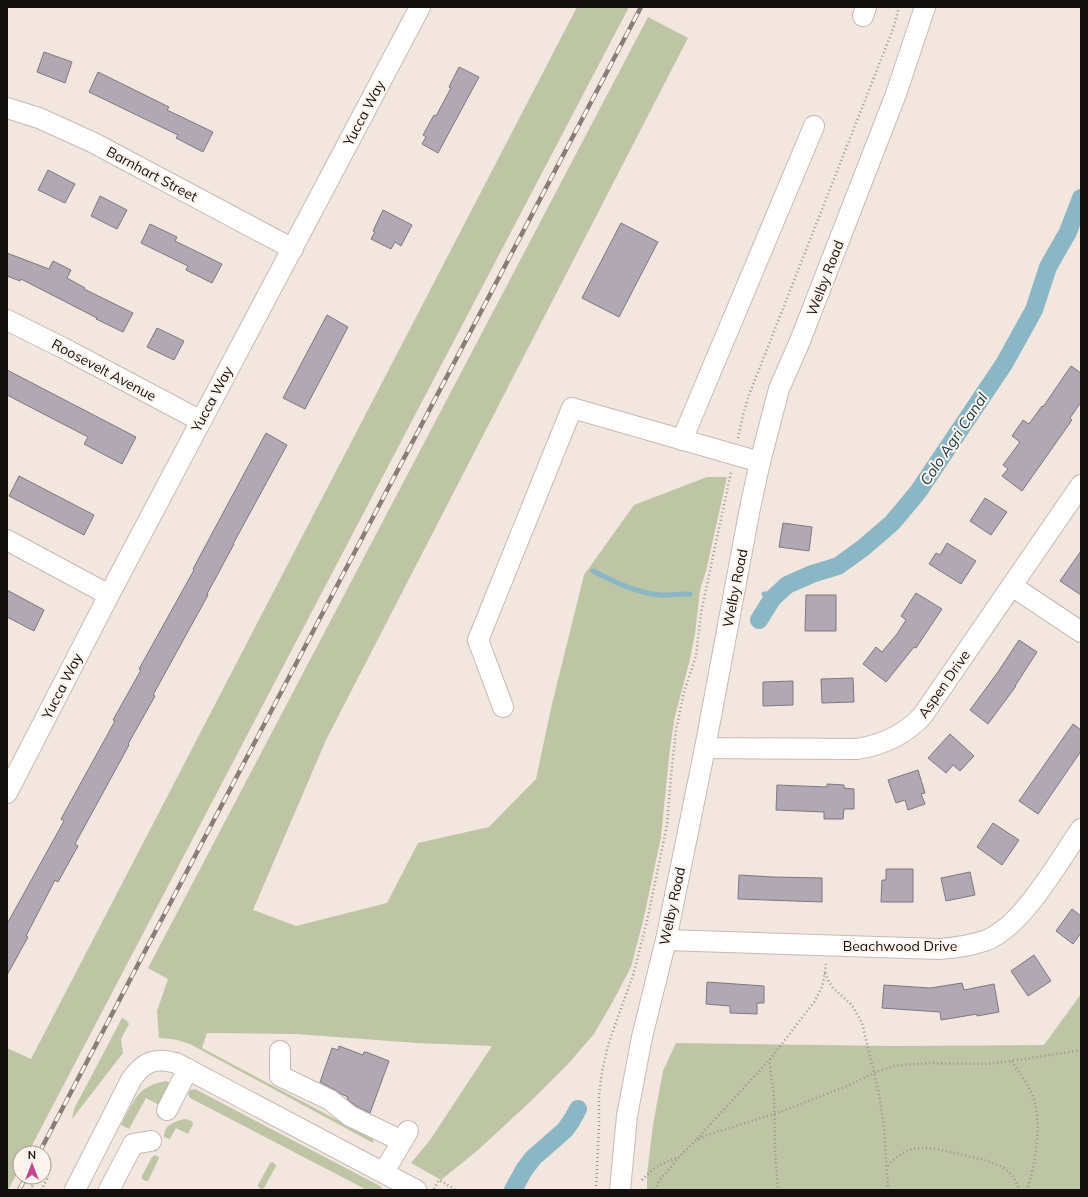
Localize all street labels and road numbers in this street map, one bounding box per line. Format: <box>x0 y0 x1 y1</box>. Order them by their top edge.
street label: Yucca Way <box>339 77 389 150</box>
street label: Barnhart Street <box>103 142 201 206</box>
street label: Welby Road <box>802 238 848 318</box>
street label: Roosevelt Avenue <box>49 335 159 405</box>
street label: Yucca Way <box>187 363 237 436</box>
street label: Welby Road <box>719 547 751 629</box>
street label: Aspen Drive <box>914 647 974 721</box>
street label: Yucca Way <box>37 649 87 723</box>
street label: Welby Road <box>655 865 689 947</box>
street label: Beachwood Drive <box>843 937 957 955</box>

